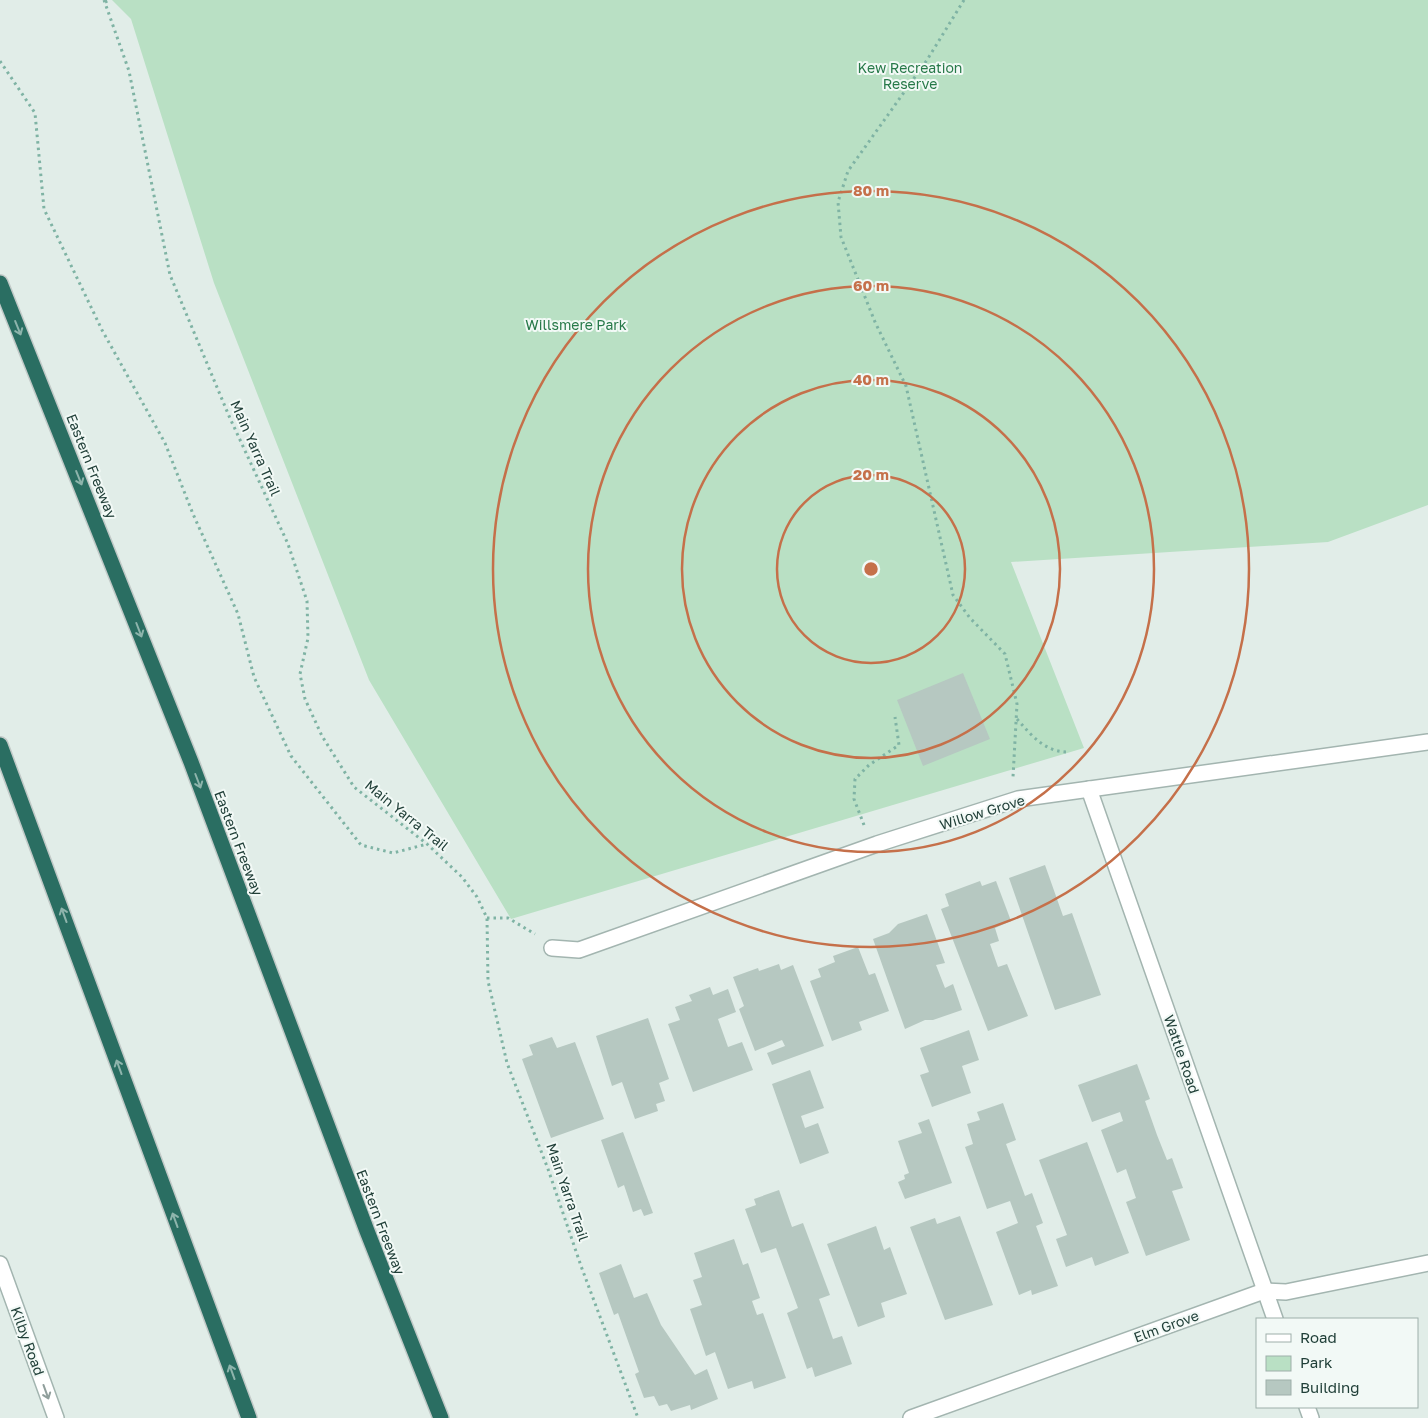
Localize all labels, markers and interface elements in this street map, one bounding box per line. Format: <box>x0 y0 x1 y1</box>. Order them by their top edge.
park label: Kew Recreation Reserve <box>858 59 962 92</box>
text: 80 m <box>853 181 889 199</box>
text: 60 m <box>853 276 889 294</box>
park label: Willsmere Park <box>525 316 627 333</box>
one-way arrow <box>14 320 24 335</box>
text: 40 m <box>853 370 889 388</box>
street label: Main Yarra Trail <box>227 398 285 498</box>
street label: Eastern Freeway <box>63 411 121 521</box>
text: 20 m <box>853 465 889 483</box>
one-way arrow <box>75 470 85 485</box>
centre of rings <box>862 560 880 578</box>
one-way arrow <box>135 621 144 637</box>
one-way arrow <box>194 773 203 788</box>
street label: Main Yarra Trail <box>362 776 452 854</box>
street label: Eastern Freeway <box>211 788 267 898</box>
street label: Willow Grove <box>937 791 1027 833</box>
one-way arrow <box>59 907 68 923</box>
street label: Wattle Road <box>1161 1012 1203 1096</box>
one-way arrow <box>114 1060 123 1076</box>
street label: Main Yarra Trail <box>543 1141 593 1243</box>
street label: Eastern Freeway <box>353 1167 409 1277</box>
one-way arrow <box>170 1213 179 1228</box>
street label: Kilby Road <box>8 1304 48 1378</box>
street label: Elm Grove <box>1131 1306 1201 1346</box>
legend <box>1256 1318 1418 1408</box>
text: Road <box>1300 1328 1337 1346</box>
text: Park <box>1300 1353 1333 1371</box>
one-way arrow <box>227 1365 236 1381</box>
text: Building <box>1300 1378 1360 1396</box>
one-way arrow <box>42 1383 51 1399</box>

